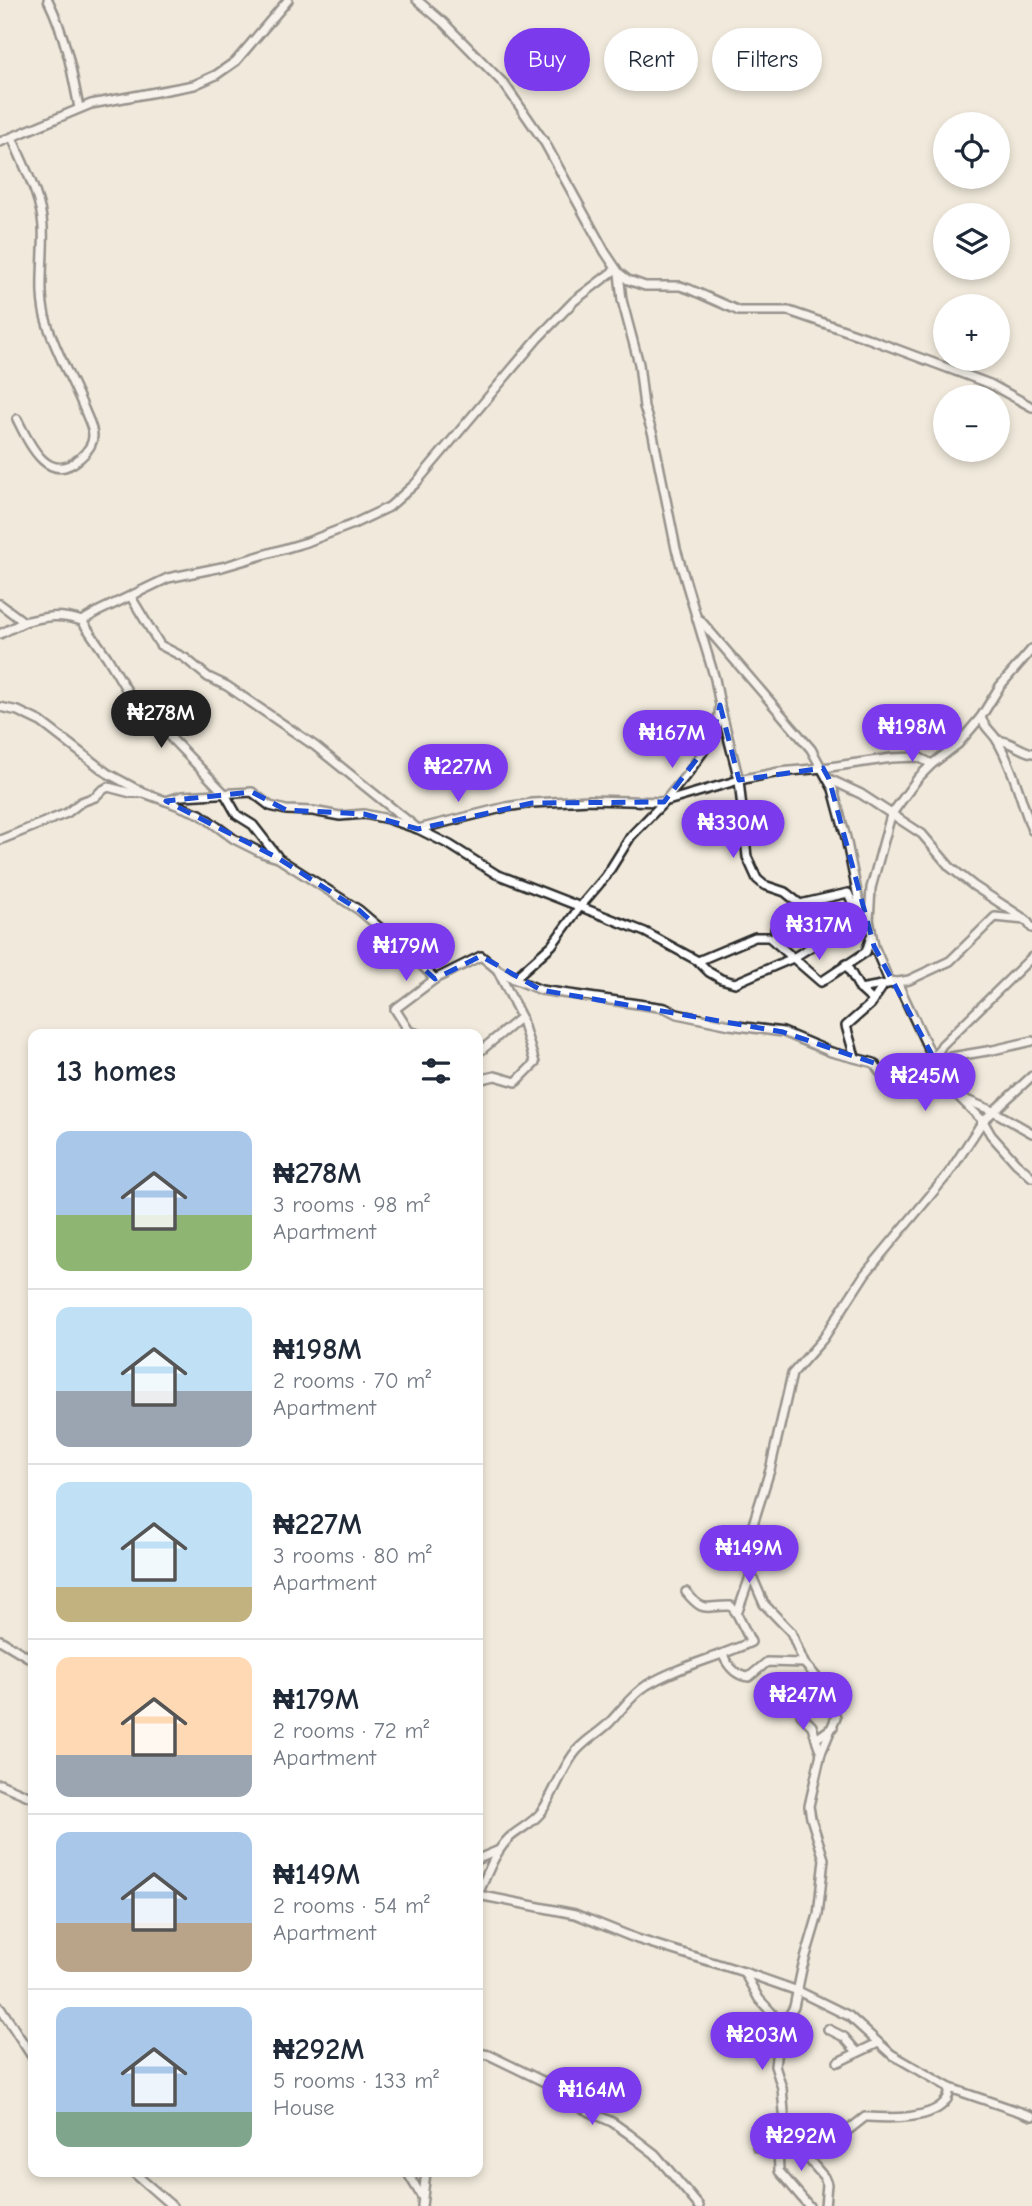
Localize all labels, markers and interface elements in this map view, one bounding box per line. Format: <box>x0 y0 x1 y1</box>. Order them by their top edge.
chip: Buy <box>504 28 590 91</box>
chip: Rent <box>604 28 698 91</box>
chip: Filters <box>712 28 822 91</box>
map controls <box>933 112 1010 462</box>
button: locate <box>933 112 1010 189</box>
button: layers <box>933 203 1010 280</box>
button: + <box>933 294 1010 371</box>
button: − <box>933 385 1010 462</box>
pin: ₦278M <box>112 690 210 750</box>
text: ₦278M <box>127 699 195 726</box>
pin: ₦198M <box>863 704 961 764</box>
pin: ₦167M <box>623 710 721 770</box>
text: ₦198M <box>878 713 946 740</box>
text: ₦167M <box>639 719 705 746</box>
pin: ₦227M <box>409 744 507 804</box>
text: ₦227M <box>424 753 492 780</box>
pin: ₦330M <box>684 800 782 860</box>
text: ₦330M <box>698 809 768 836</box>
pin: ₦317M <box>770 902 868 962</box>
text: ₦317M <box>786 911 852 938</box>
pin: ₦179M <box>357 923 455 983</box>
text: ₦179M <box>373 932 439 959</box>
icon: filters <box>417 1052 455 1090</box>
text: 13 homes <box>56 1054 176 1089</box>
pin: ₦245M <box>876 1054 974 1113</box>
text: ₦245M <box>891 1062 959 1089</box>
text: ₦278M <box>273 1156 361 1191</box>
icon: home <box>112 1159 196 1243</box>
text: 3 rooms · 98 m² <box>273 1191 430 1218</box>
text: Apartment <box>273 1218 376 1245</box>
text: ₦198M <box>273 1332 362 1367</box>
icon: home <box>112 1335 196 1419</box>
text: 2 rooms · 70 m² <box>273 1367 431 1394</box>
text: Apartment <box>273 1394 376 1421</box>
text: ₦227M <box>273 1507 362 1542</box>
icon: home <box>112 1510 196 1594</box>
pin: ₦149M <box>700 1526 798 1585</box>
text: ₦149M <box>716 1534 782 1561</box>
text: 3 rooms · 80 m² <box>273 1542 432 1569</box>
text: Apartment <box>273 1569 376 1596</box>
pin: ₦247M <box>754 1672 852 1732</box>
text: ₦247M <box>769 1681 837 1708</box>
text: ₦179M <box>273 1682 359 1717</box>
icon: home <box>112 1685 196 1769</box>
text: 2 rooms · 72 m² <box>273 1717 429 1744</box>
text: Apartment <box>273 1744 376 1771</box>
text: ₦149M <box>273 1857 360 1892</box>
icon: home <box>112 1860 196 1944</box>
text: 2 rooms · 54 m² <box>273 1892 430 1919</box>
text: Apartment <box>273 1919 376 1946</box>
pin: ₦203M <box>713 2012 811 2072</box>
text: ₦203M <box>726 2021 798 2048</box>
text: ₦292M <box>273 2032 364 2067</box>
icon: home <box>112 2035 196 2119</box>
text: 5 rooms · 133 m² <box>273 2067 439 2094</box>
pin: ₦164M <box>543 2068 641 2127</box>
text: ₦164M <box>558 2076 626 2103</box>
text: House <box>273 2094 335 2121</box>
pin: ₦292M <box>752 2114 850 2173</box>
text: ₦292M <box>766 2122 836 2149</box>

